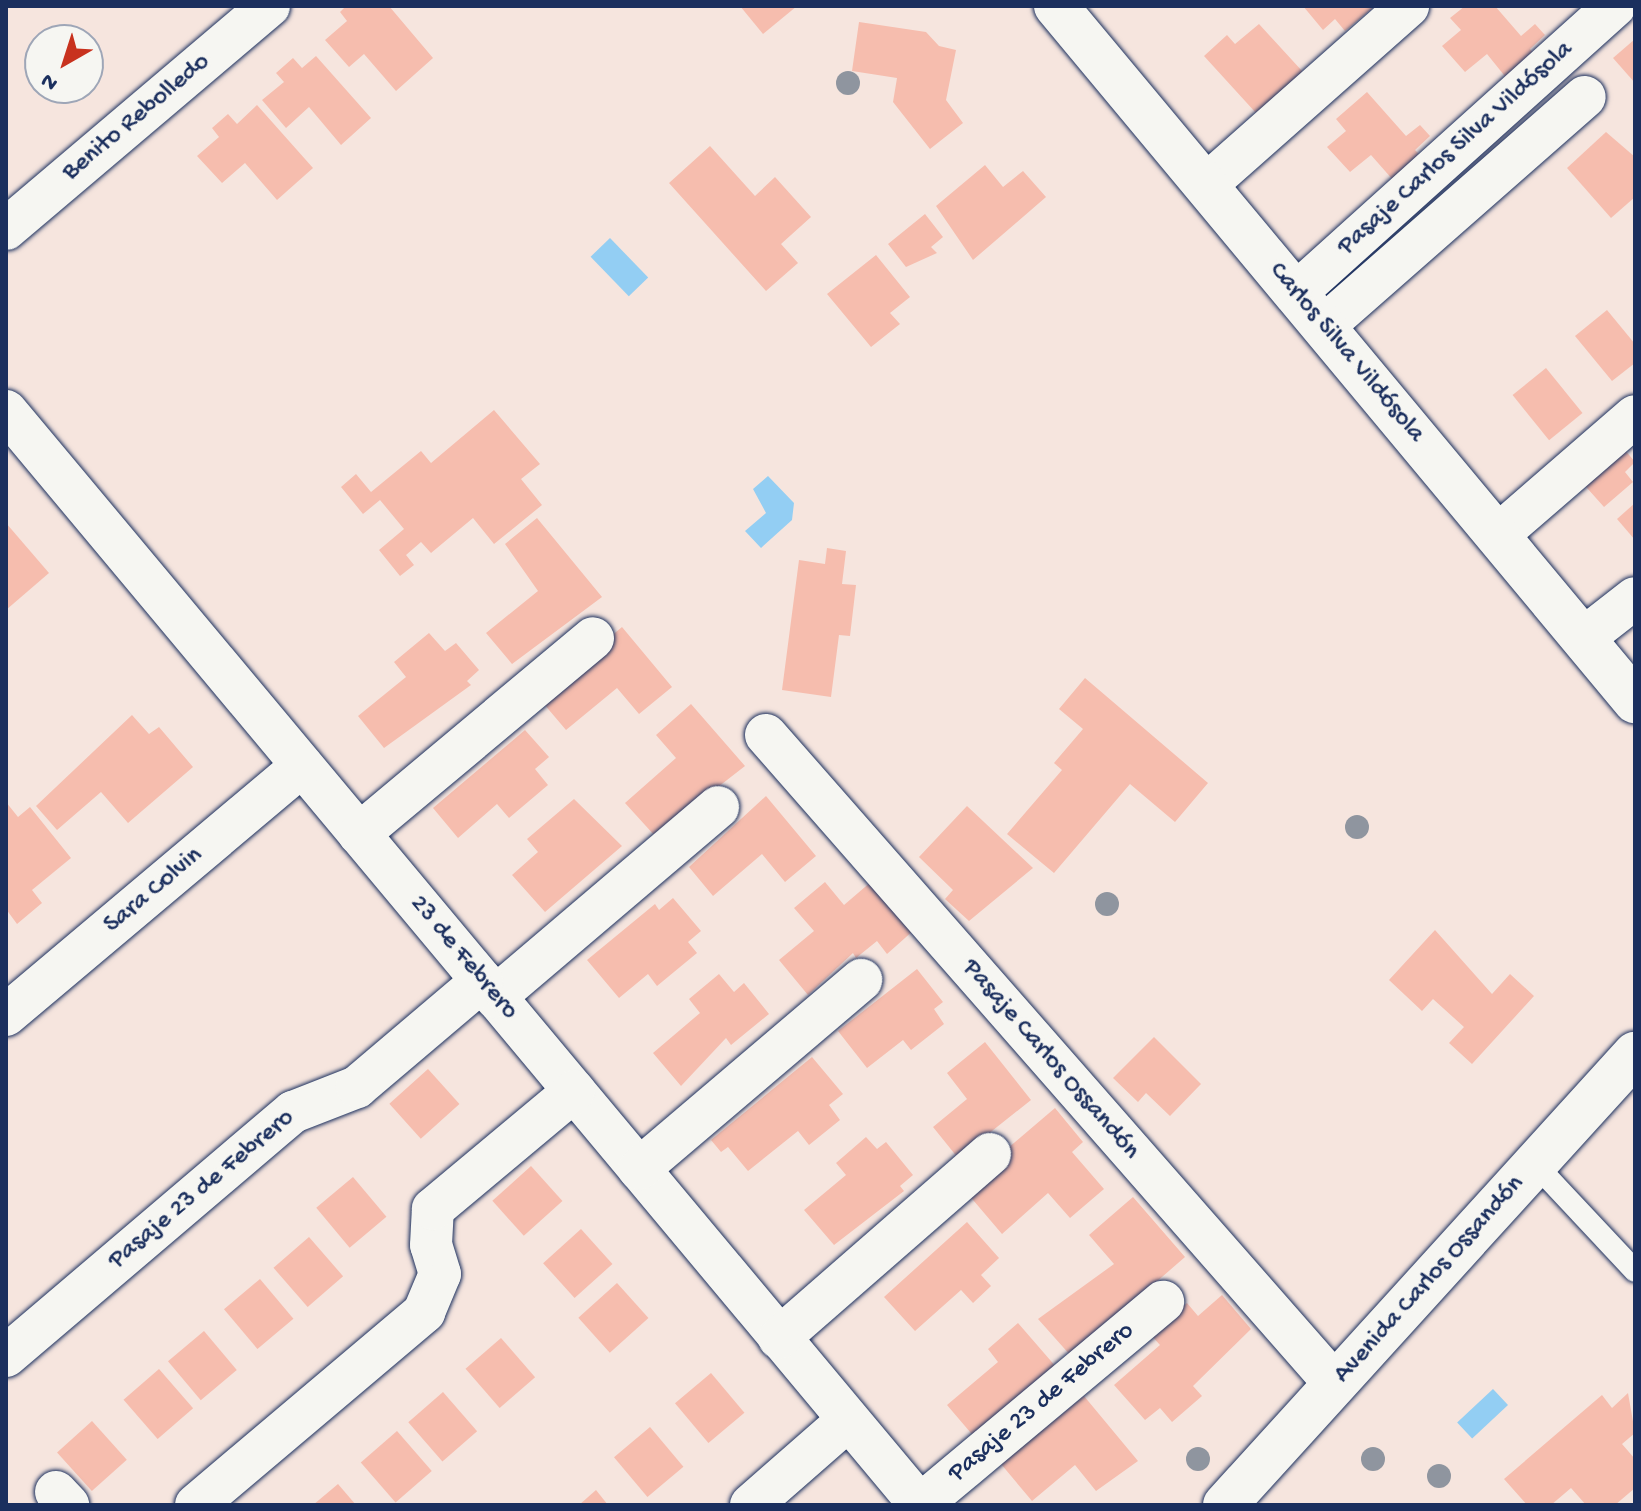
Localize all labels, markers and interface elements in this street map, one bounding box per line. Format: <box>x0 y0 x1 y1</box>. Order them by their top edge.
north arrow <box>24 24 104 104</box>
street label: Pasaje Carlos Silva Vildósola <box>1332 35 1580 263</box>
street label: Benito Rebolledo <box>57 47 217 189</box>
text: N <box>36 66 64 96</box>
street label: Carlos Silva Vildósola <box>1261 256 1431 450</box>
street label: Sara Colvin <box>98 841 210 941</box>
street label: 23 de Febrero <box>402 889 524 1027</box>
street label: Pasaje Carlos Ossandón <box>954 953 1146 1167</box>
street label: Pasaje 23 de Febrero <box>103 1103 301 1277</box>
street label: Avenida Carlos Ossandón <box>1328 1169 1532 1391</box>
street label: Pasaje 23 de Febrero <box>943 1316 1141 1490</box>

